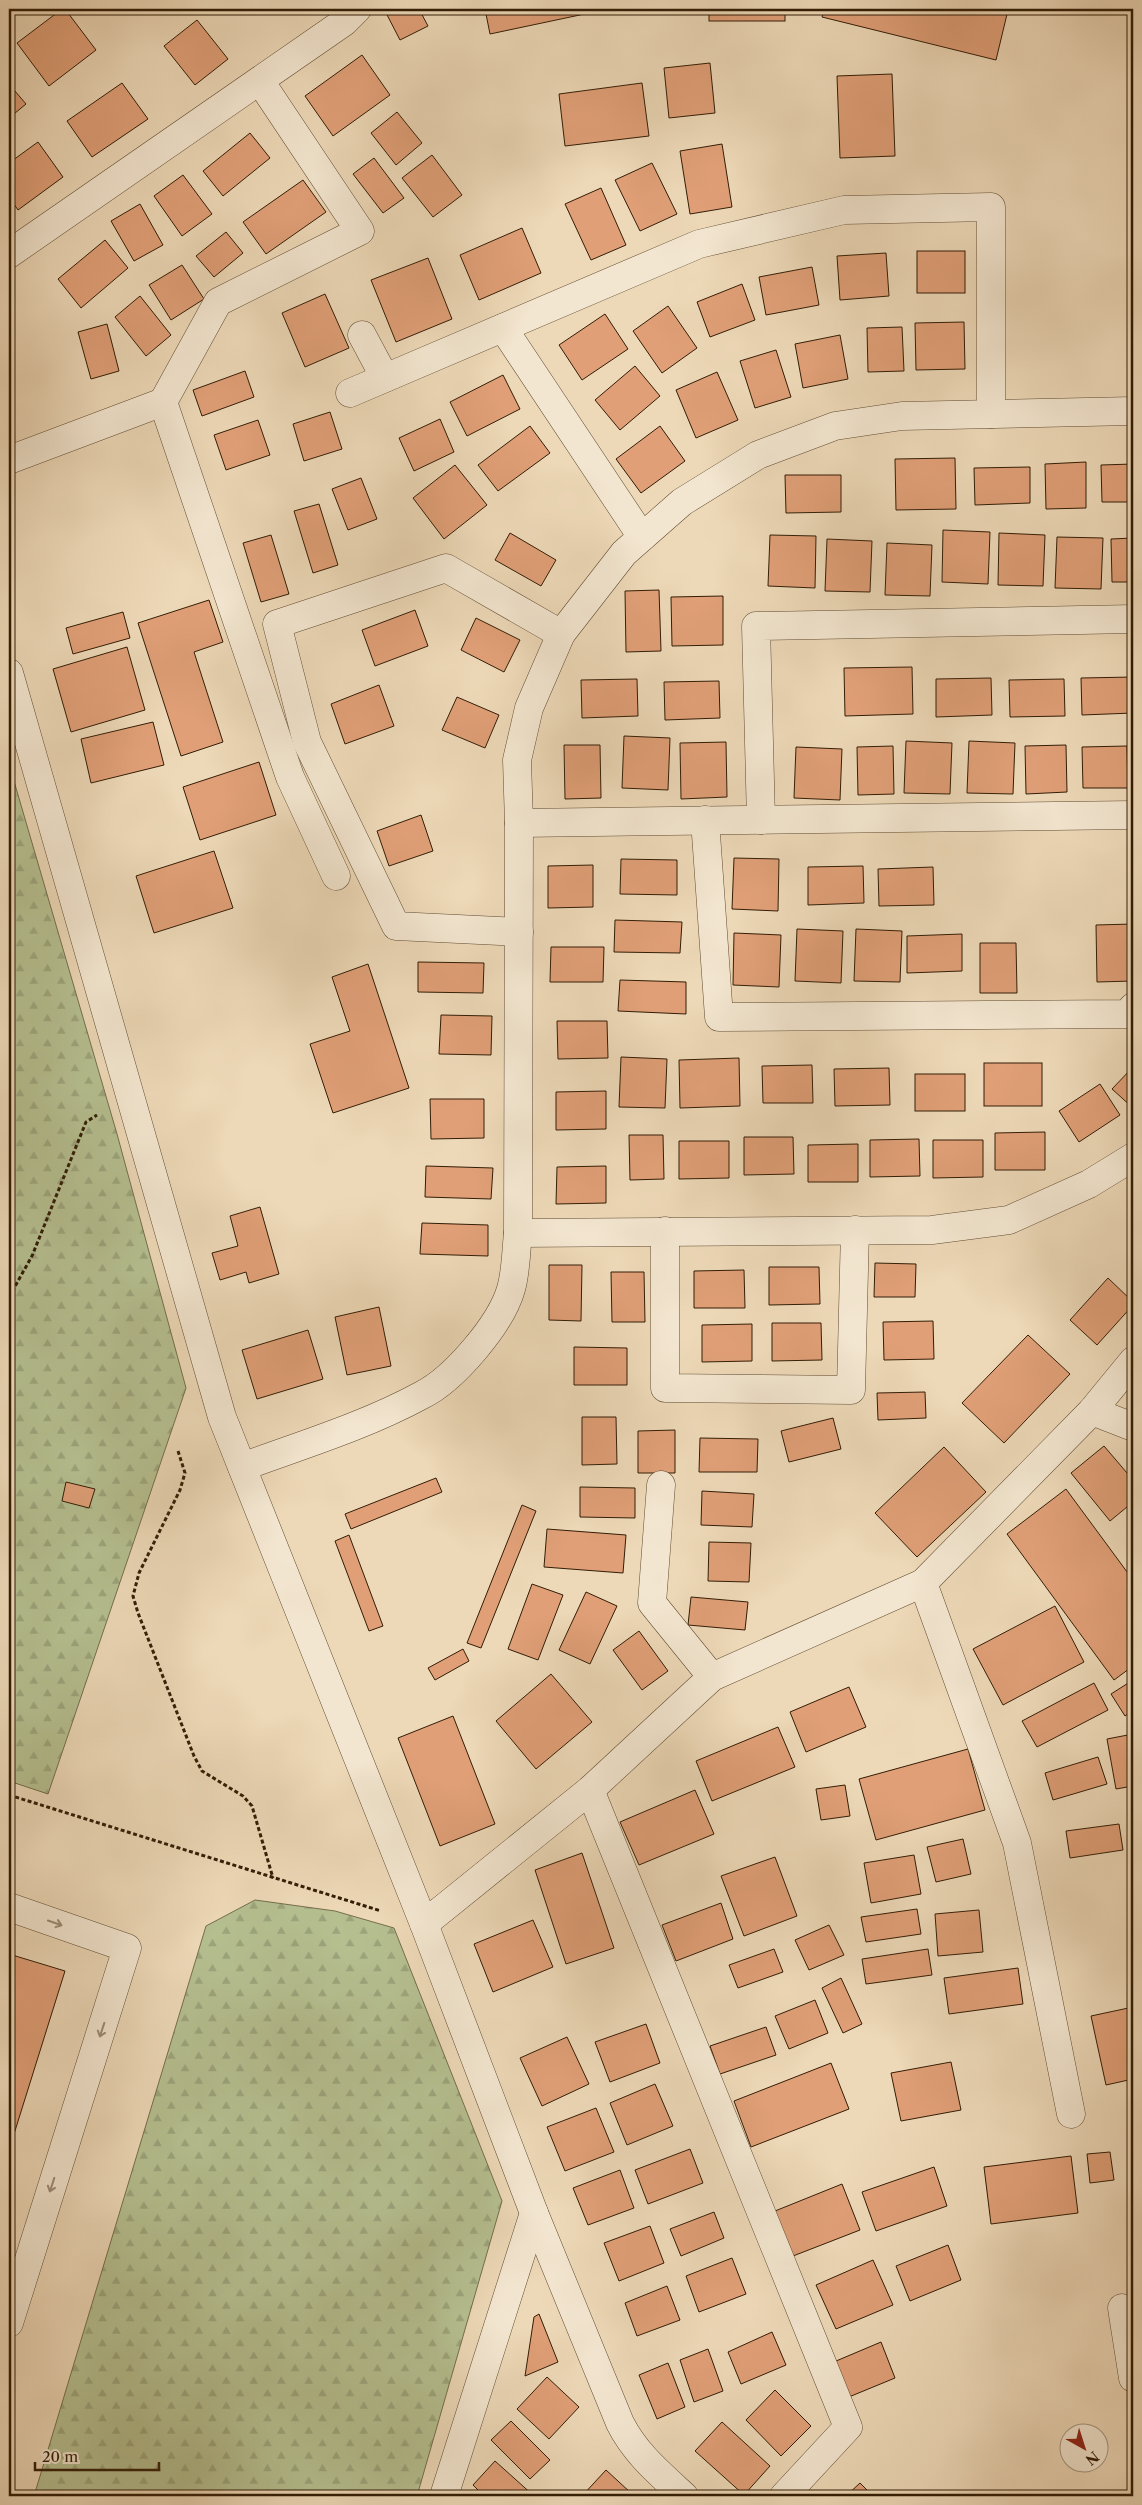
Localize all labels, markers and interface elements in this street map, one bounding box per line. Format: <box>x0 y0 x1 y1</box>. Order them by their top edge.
one-way arrow <box>47 1919 62 1928</box>
one-way arrow <box>96 2022 106 2038</box>
one-way arrow <box>47 2176 57 2192</box>
north arrow <box>1060 2422 1110 2472</box>
scale bar <box>35 2440 159 2472</box>
text: 20 m <box>42 2447 78 2466</box>
text: N <box>1082 2447 1103 2469</box>

